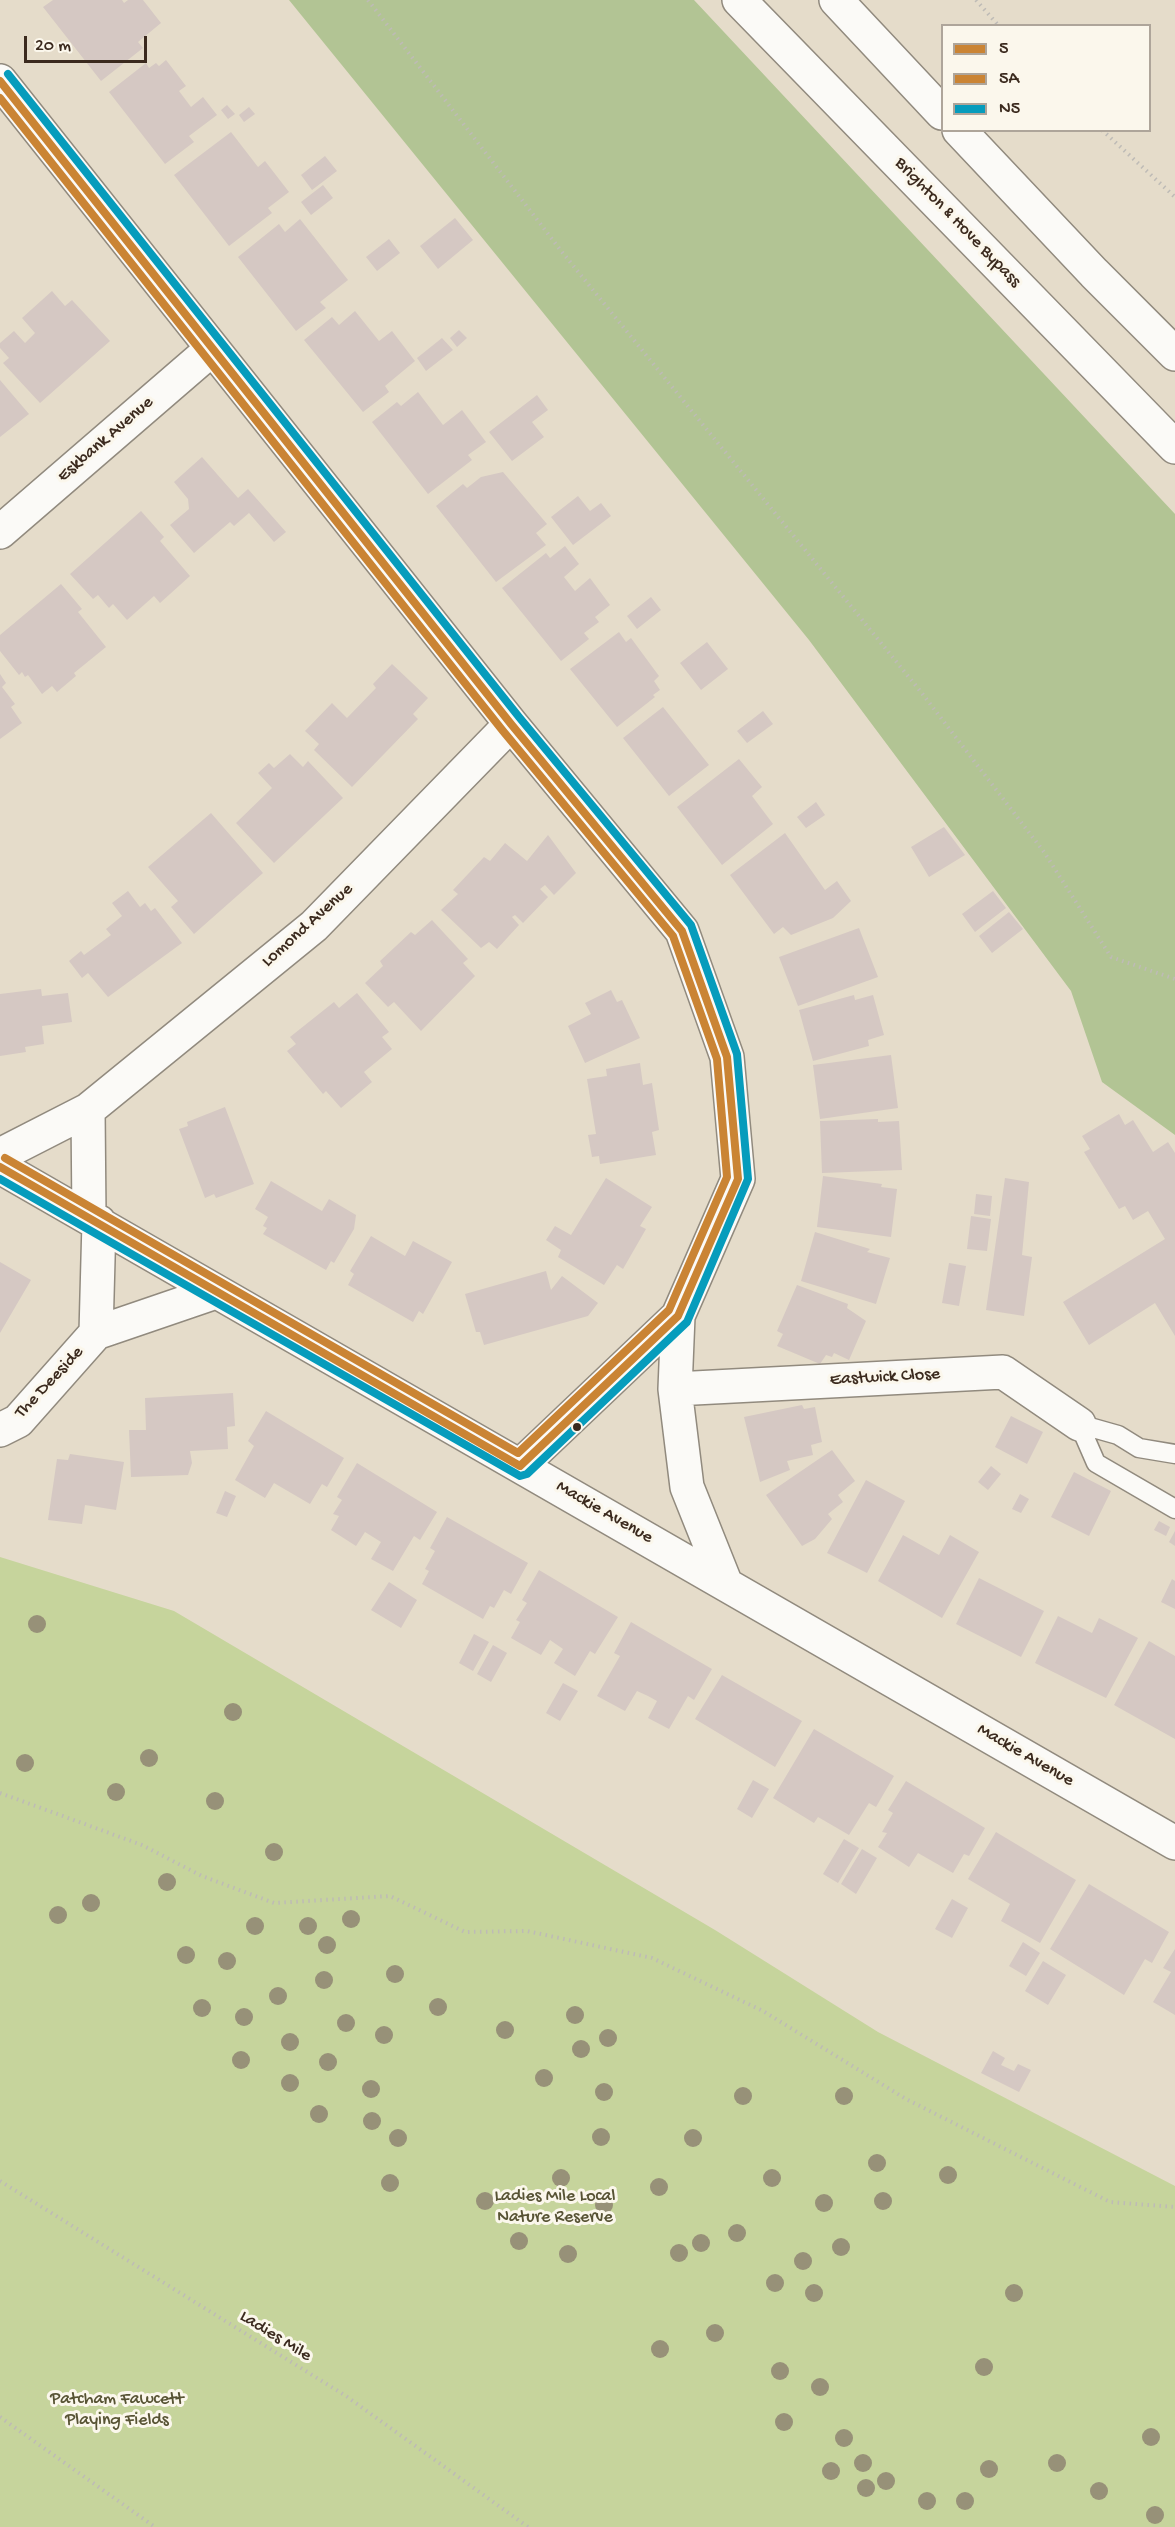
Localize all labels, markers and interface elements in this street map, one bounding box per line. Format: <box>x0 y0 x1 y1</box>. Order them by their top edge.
scale bar <box>27 24 150 62</box>
legend <box>941 24 1151 132</box>
text: 20 m <box>35 36 71 57</box>
text: 5 <box>999 39 1008 60</box>
text: 5A <box>999 69 1019 90</box>
text: N5 <box>999 99 1020 120</box>
street label: Brighton & Hove Bypass <box>889 153 1025 293</box>
street label: Eskbank Avenue <box>54 392 158 488</box>
street label: Lomond Avenue <box>258 879 358 973</box>
street label: The Deeside <box>11 1342 89 1424</box>
street label: Eastwick Close <box>829 1364 941 1392</box>
unlabelled marker <box>571 1421 583 1433</box>
street label: Mackie Avenue <box>552 1477 656 1549</box>
street label: Mackie Avenue <box>973 1720 1077 1792</box>
park label: Ladies Mile Local Nature Reserve <box>494 2186 616 2228</box>
street label: Ladies Mile <box>235 2306 315 2368</box>
park label: Patcham Fawcett Playing Fields <box>50 2389 184 2432</box>

